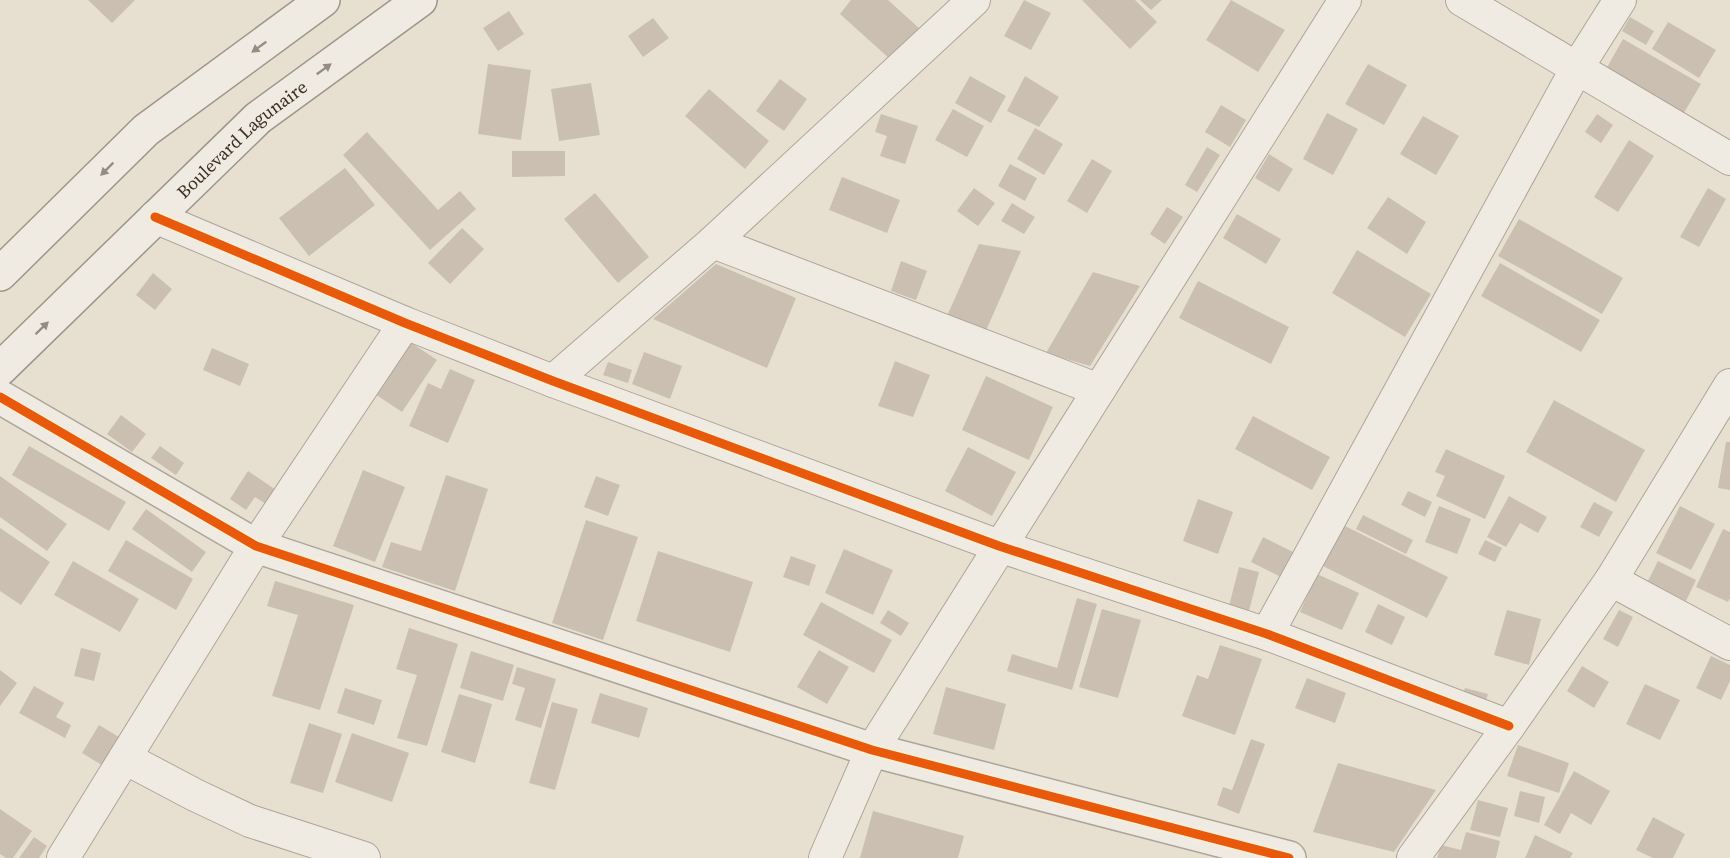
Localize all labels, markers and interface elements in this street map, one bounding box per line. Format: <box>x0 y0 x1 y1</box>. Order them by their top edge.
one-way arrow <box>252 41 268 53</box>
one-way arrow <box>317 64 332 76</box>
street label: Boulevard Lagunaire <box>171 74 312 203</box>
one-way arrow <box>101 161 115 175</box>
one-way arrow <box>34 322 48 336</box>

